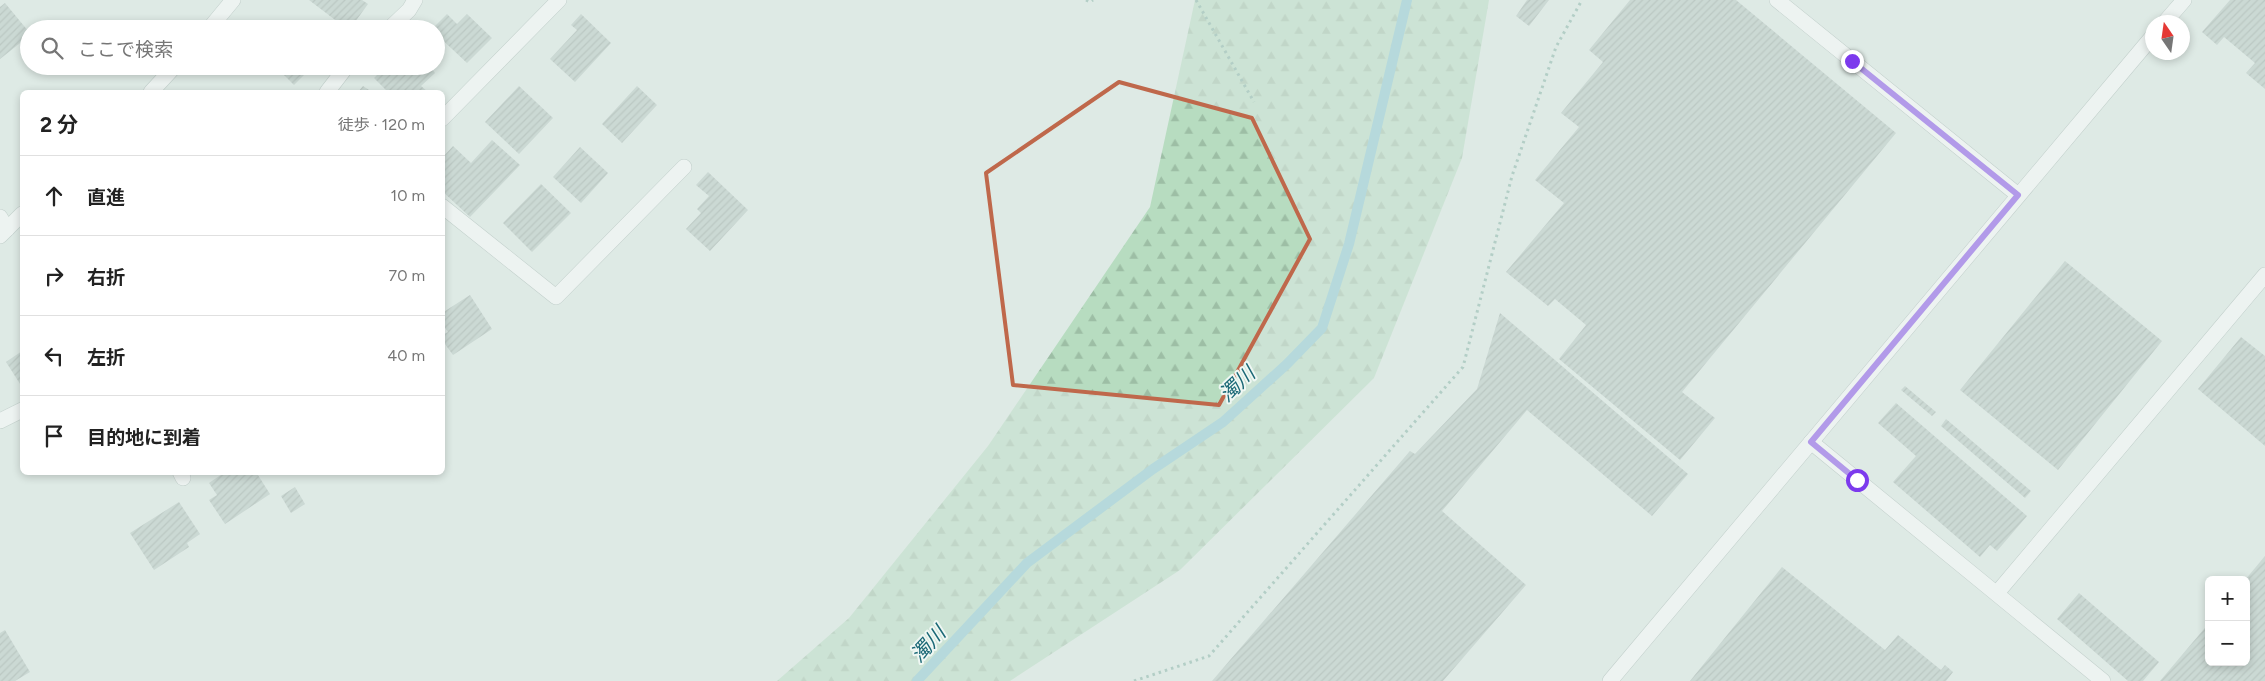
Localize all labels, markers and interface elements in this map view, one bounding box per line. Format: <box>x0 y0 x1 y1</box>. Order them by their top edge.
north arrow <box>2145 15 2190 60</box>
search box <box>20 20 445 75</box>
icon: search <box>38 34 66 62</box>
text: ここで検索 <box>78 38 173 61</box>
route end <box>1841 50 1864 73</box>
text: 2 分 <box>40 112 78 137</box>
text: 徒歩 · 120 m <box>338 115 425 134</box>
icon: ahead <box>40 182 68 210</box>
text: 直進 <box>87 186 125 209</box>
text: 10 m <box>391 186 425 205</box>
icon: right <box>40 262 68 290</box>
text: 右折 <box>87 266 125 289</box>
text: 70 m <box>389 266 425 285</box>
icon: left <box>40 342 68 370</box>
text: 左折 <box>87 346 125 369</box>
text: 40 m <box>387 346 425 365</box>
water label: 濁川 <box>1214 360 1261 406</box>
icon: arrive <box>40 422 68 450</box>
text: 目的地に到着 <box>87 426 201 449</box>
route start <box>1846 469 1869 492</box>
map controls <box>2205 576 2250 666</box>
button: + <box>2205 576 2250 621</box>
water label: 濁川 <box>906 620 952 667</box>
button: − <box>2205 621 2250 666</box>

